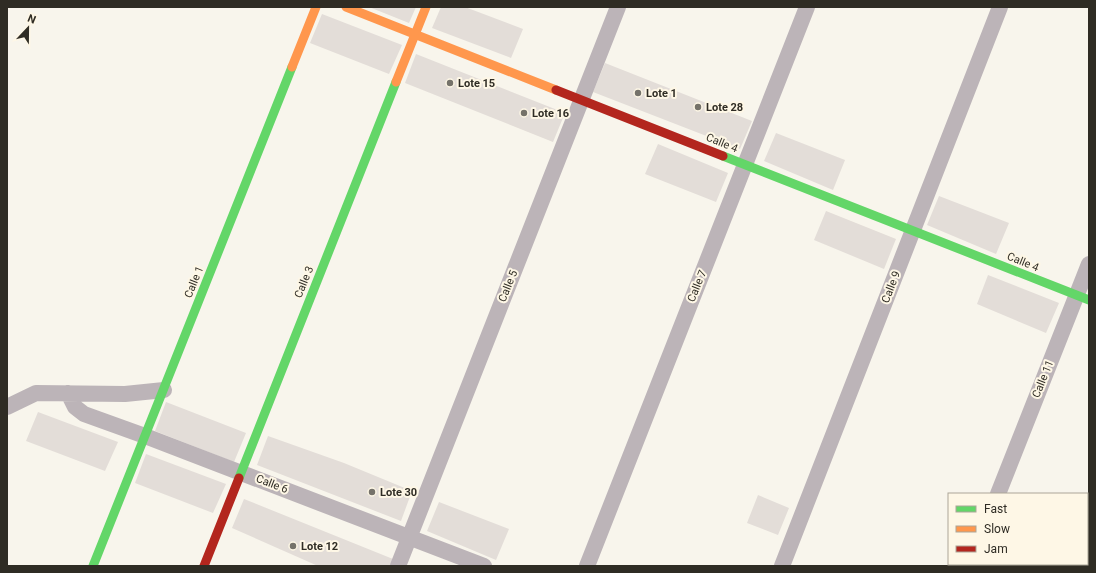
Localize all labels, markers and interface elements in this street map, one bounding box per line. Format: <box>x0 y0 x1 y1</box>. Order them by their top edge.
north arrow <box>8 8 48 48</box>
text: N <box>26 12 38 27</box>
place label: Lote 15 <box>458 77 495 90</box>
marker: Lote 15 <box>445 78 455 88</box>
place label: Lote 1 <box>646 87 677 100</box>
marker: Lote 1 <box>633 88 643 98</box>
place label: Lote 28 <box>706 101 743 114</box>
marker: Lote 28 <box>693 102 703 112</box>
place label: Lote 16 <box>532 107 569 120</box>
marker: Lote 16 <box>519 108 529 118</box>
street label: Calle 4 <box>704 131 740 155</box>
street label: Calle 4 <box>1005 250 1041 274</box>
street label: Calle 1 <box>182 264 206 300</box>
street label: Calle 3 <box>292 264 316 300</box>
street label: Calle 5 <box>496 268 520 304</box>
street label: Calle 7 <box>685 268 709 304</box>
street label: Calle 9 <box>879 269 903 305</box>
street label: Calle 11 <box>1030 358 1056 400</box>
street label: Calle 6 <box>254 472 290 496</box>
place label: Lote 30 <box>380 486 417 499</box>
marker: Lote 30 <box>367 487 377 497</box>
legend <box>948 493 1088 565</box>
text: Fast <box>984 502 1007 516</box>
text: Slow <box>984 522 1010 536</box>
place label: Lote 12 <box>301 540 338 553</box>
marker: Lote 12 <box>288 541 298 551</box>
text: Jam <box>984 542 1008 556</box>

